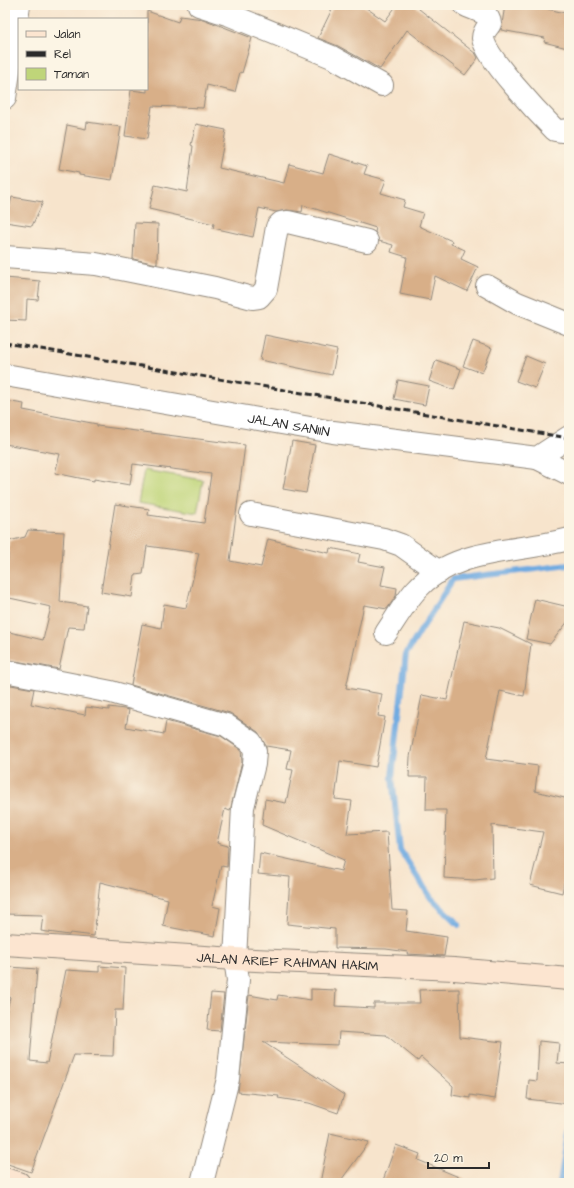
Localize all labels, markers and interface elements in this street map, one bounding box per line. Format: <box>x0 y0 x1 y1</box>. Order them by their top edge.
legend <box>18 18 148 90</box>
text: Jalan <box>54 26 80 43</box>
text: Rel <box>54 46 71 63</box>
text: Taman <box>54 66 89 83</box>
street label: JALAN SANIIN <box>246 409 331 441</box>
street label: JALAN ARIEF RAHMAN HAKIM <box>196 949 379 976</box>
scale bar <box>428 1144 489 1170</box>
text: 20 m <box>434 1150 463 1167</box>

